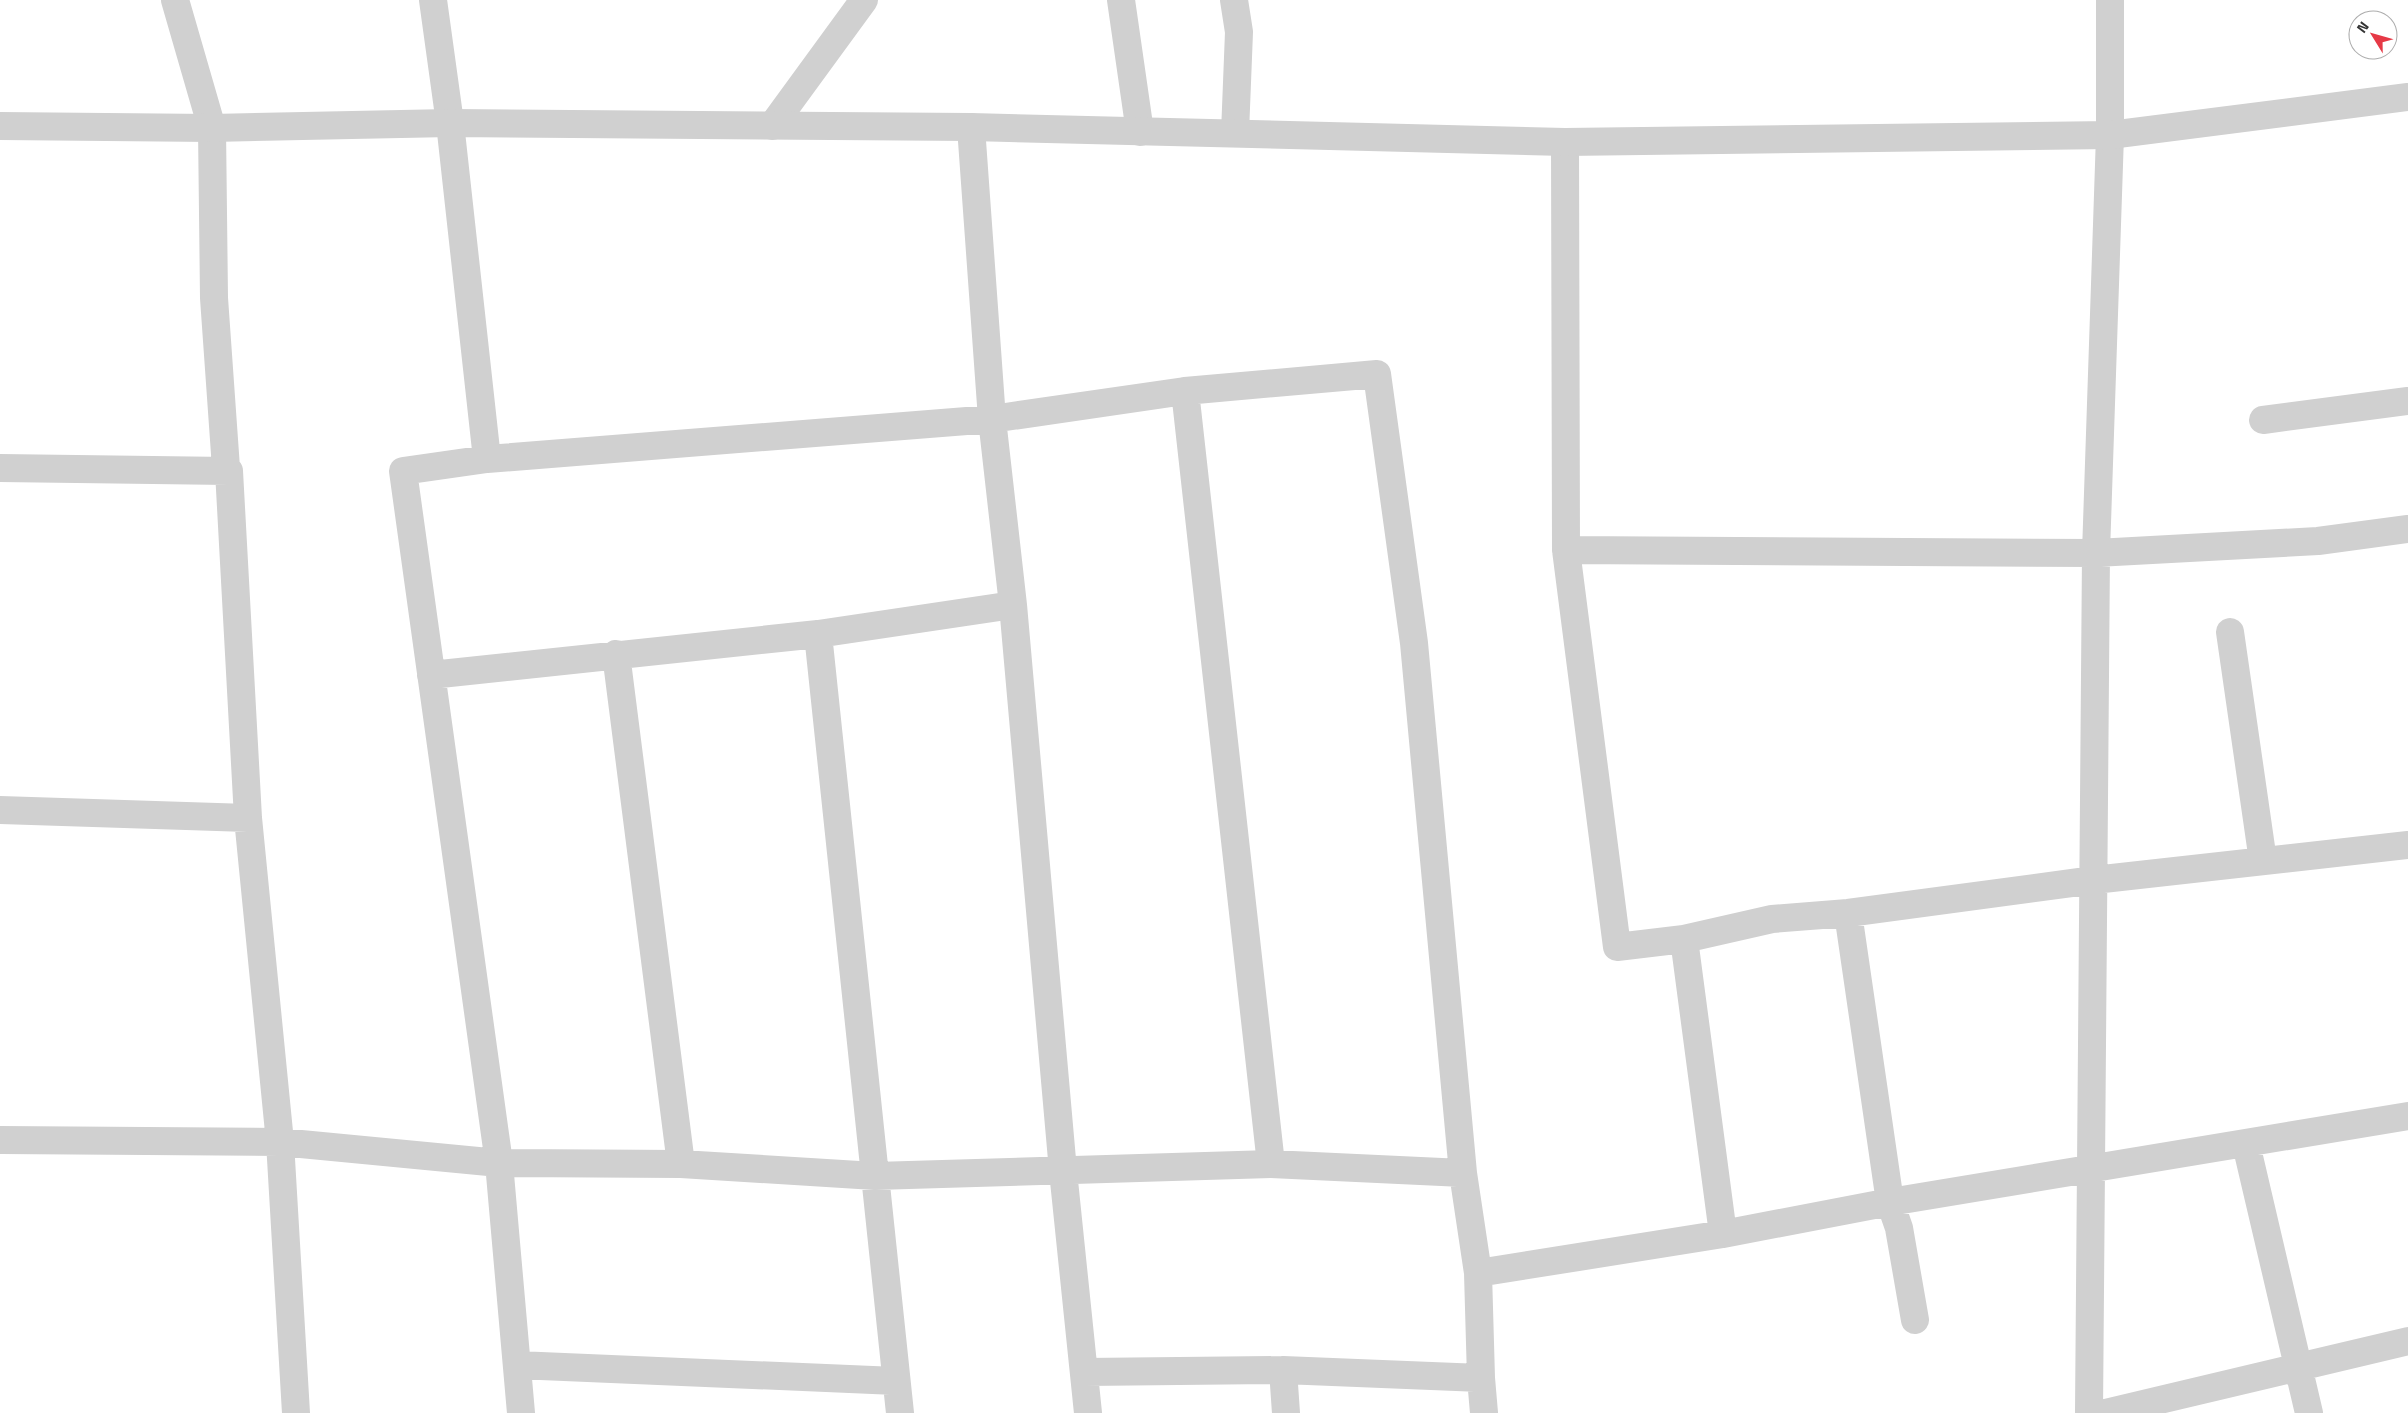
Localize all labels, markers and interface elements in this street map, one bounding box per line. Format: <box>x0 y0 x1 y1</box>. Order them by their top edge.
north arrow <box>2348 10 2398 60</box>
text: N <box>2351 17 2374 37</box>

